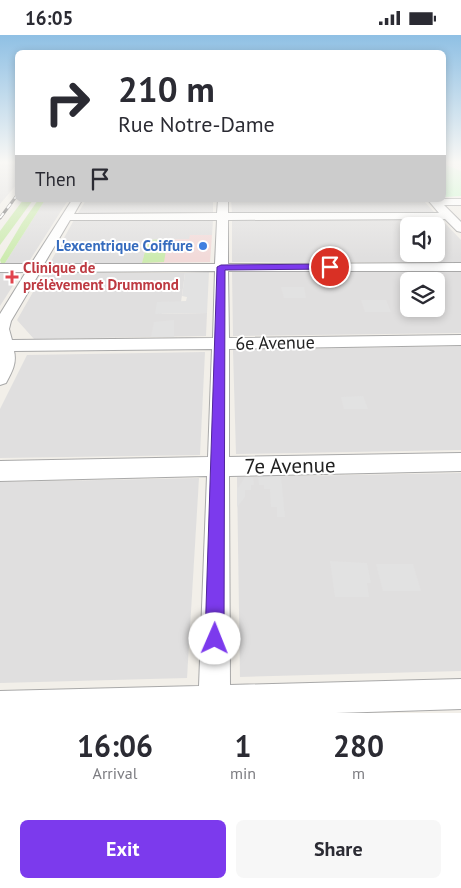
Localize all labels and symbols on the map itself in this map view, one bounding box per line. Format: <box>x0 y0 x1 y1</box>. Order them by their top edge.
place label: L'excentrique Coiffure <box>56 236 193 255</box>
marker: L'excentrique Coiffure <box>197 240 209 252</box>
pin <box>309 246 351 288</box>
place label: Clinique de prélèvement Drummond <box>23 258 179 294</box>
marker: Clinique de prélèvement Drummond <box>5 270 19 284</box>
street label: 6e Avenue <box>235 330 315 355</box>
street label: 7e Avenue <box>244 451 336 480</box>
position arrow <box>188 612 240 664</box>

